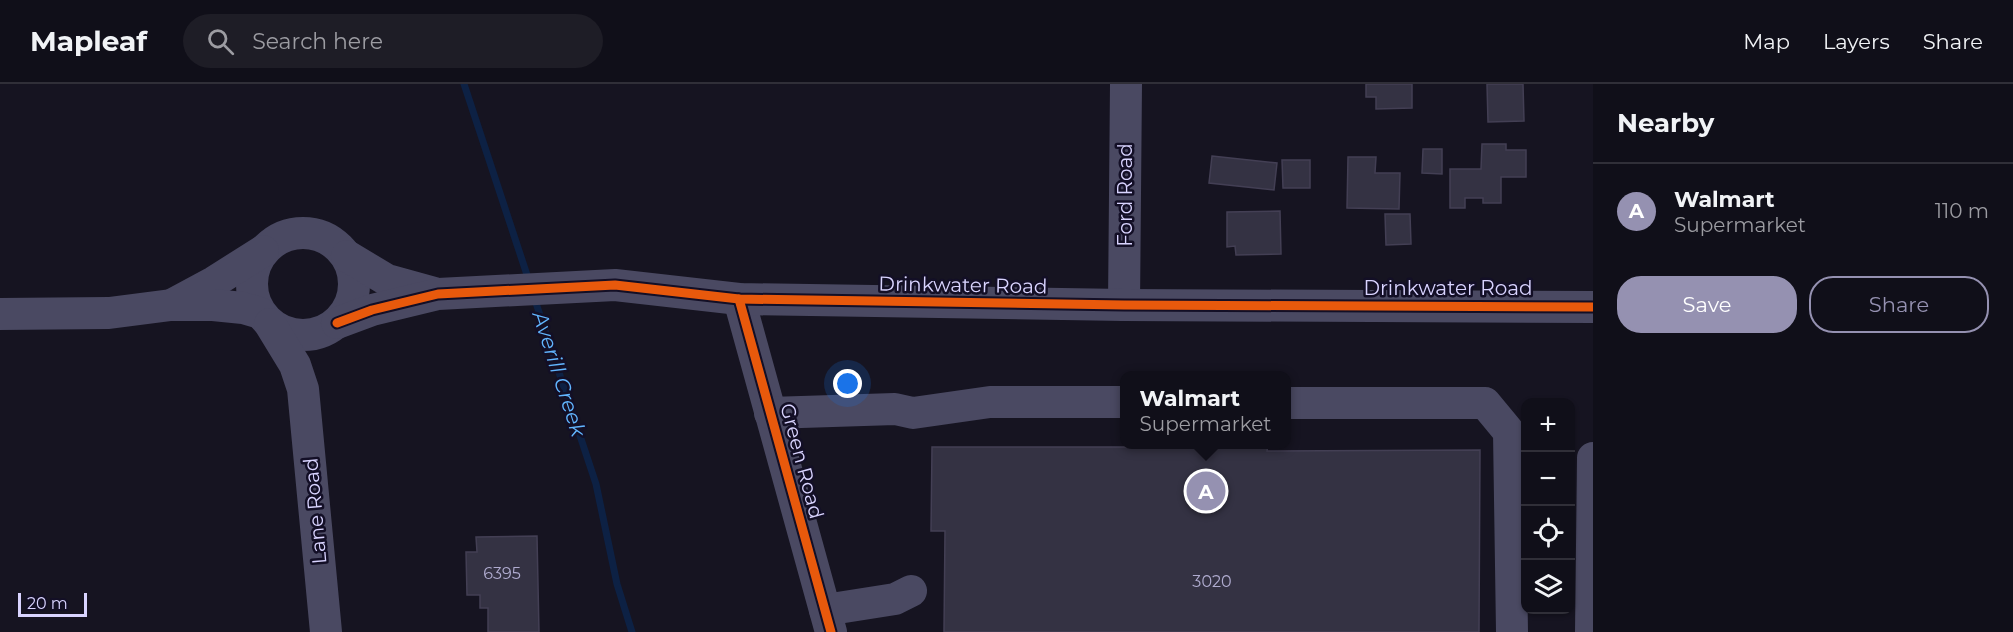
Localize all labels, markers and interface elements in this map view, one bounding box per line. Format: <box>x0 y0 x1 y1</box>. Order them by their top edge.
search box <box>183 14 603 68</box>
text: Mapleaf <box>30 24 147 58</box>
icon: search <box>204 25 237 58</box>
text: Search here <box>252 28 383 55</box>
text: Map <box>1743 29 1790 54</box>
text: Layers <box>1823 29 1890 54</box>
text: Share <box>1923 29 1983 54</box>
text: Nearby <box>1617 107 1714 139</box>
street label: Ford Road <box>1113 143 1137 247</box>
text: Walmart <box>1674 186 1775 213</box>
text: A <box>1629 199 1644 223</box>
text: 110 m <box>1935 199 1989 223</box>
text: Supermarket <box>1674 213 1806 237</box>
street label: Drinkwater Road <box>878 272 1048 298</box>
street label: Drinkwater Road <box>1363 276 1533 300</box>
button: Save <box>1617 276 1797 333</box>
button: Share <box>1809 276 1989 333</box>
water label: Averill Creek <box>527 306 592 441</box>
your location <box>833 369 862 398</box>
popup <box>1120 371 1291 449</box>
text: Walmart <box>1140 385 1240 412</box>
map controls <box>1521 398 1575 614</box>
button: + <box>1521 398 1575 452</box>
street label: Green Road <box>775 401 829 521</box>
text: Supermarket <box>1140 412 1271 436</box>
button: − <box>1521 452 1575 506</box>
street label: Lane Road <box>298 457 332 565</box>
pin: A <box>1186 468 1226 514</box>
button: locate <box>1521 506 1575 560</box>
button: layers <box>1521 560 1575 614</box>
house number: 6395 <box>483 564 521 583</box>
house number: 3020 <box>1192 572 1232 591</box>
scale bar <box>18 590 87 618</box>
text: 20 m <box>27 594 68 613</box>

